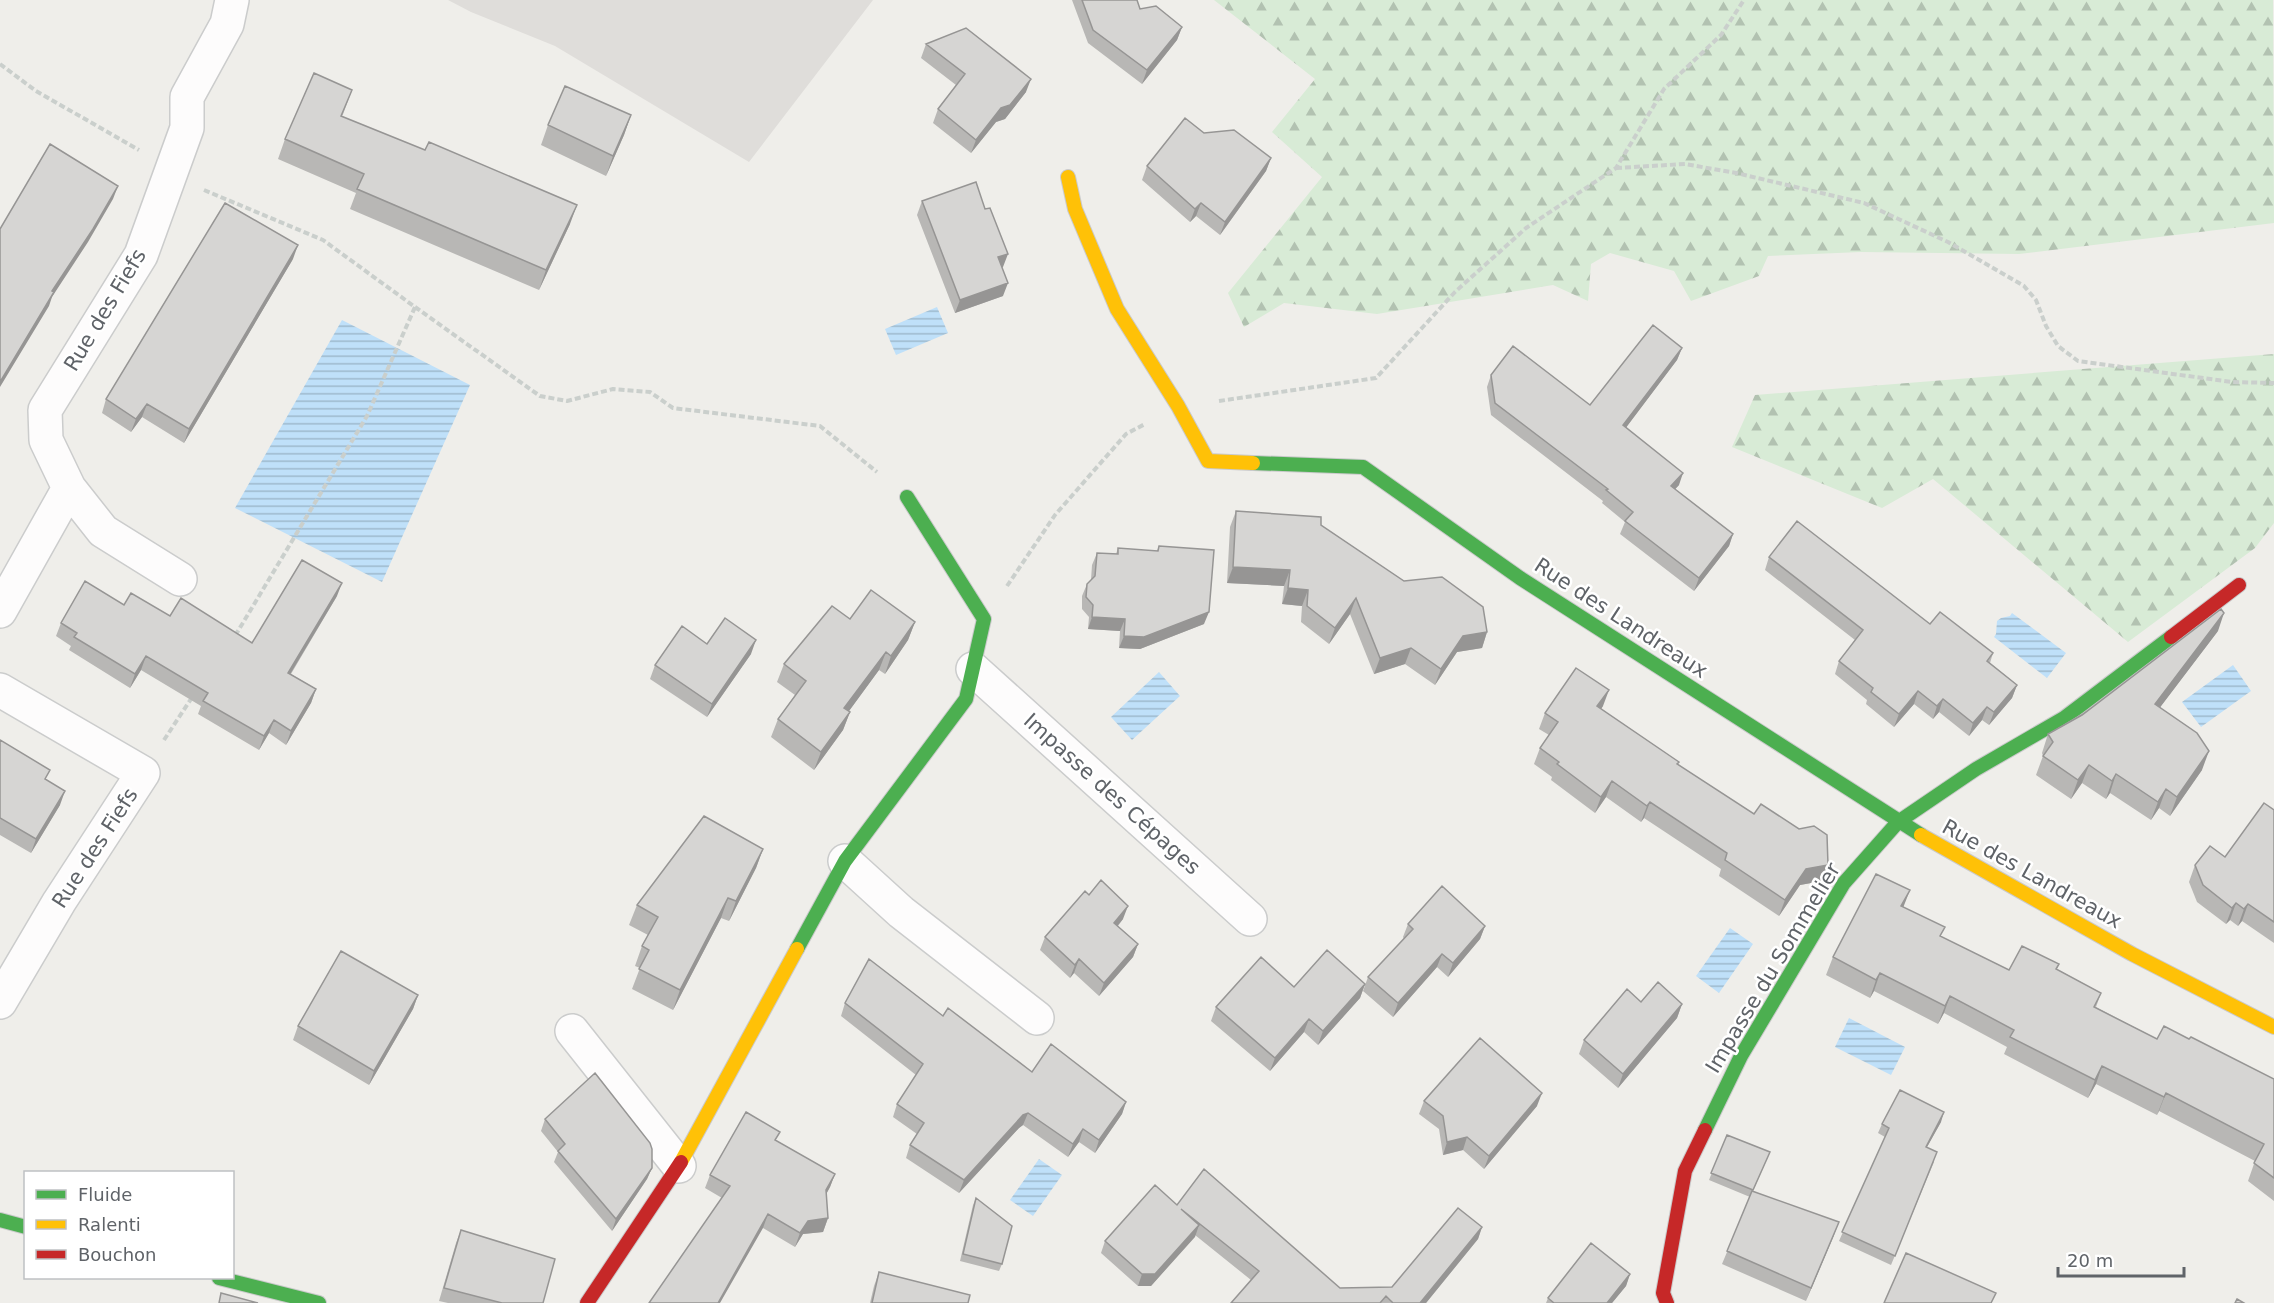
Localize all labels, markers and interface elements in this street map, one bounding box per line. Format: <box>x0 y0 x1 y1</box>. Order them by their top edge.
street label: Rue des Fiefs <box>59 245 151 375</box>
street label: Rue des Landreaux <box>1530 553 1712 683</box>
street label: Impasse des Cépages <box>1019 708 1205 880</box>
street label: Rue des Fiefs <box>47 784 143 912</box>
street label: Rue des Landreaux <box>1938 815 2126 933</box>
street label: Impasse du Sommelier <box>1701 858 1846 1077</box>
legend <box>24 1171 234 1279</box>
text: Fluide <box>78 1184 132 1205</box>
text: Ralenti <box>78 1214 141 1235</box>
scale bar <box>2058 1240 2184 1278</box>
text: Bouchon <box>78 1244 157 1265</box>
text: 20 m <box>2067 1250 2113 1271</box>

